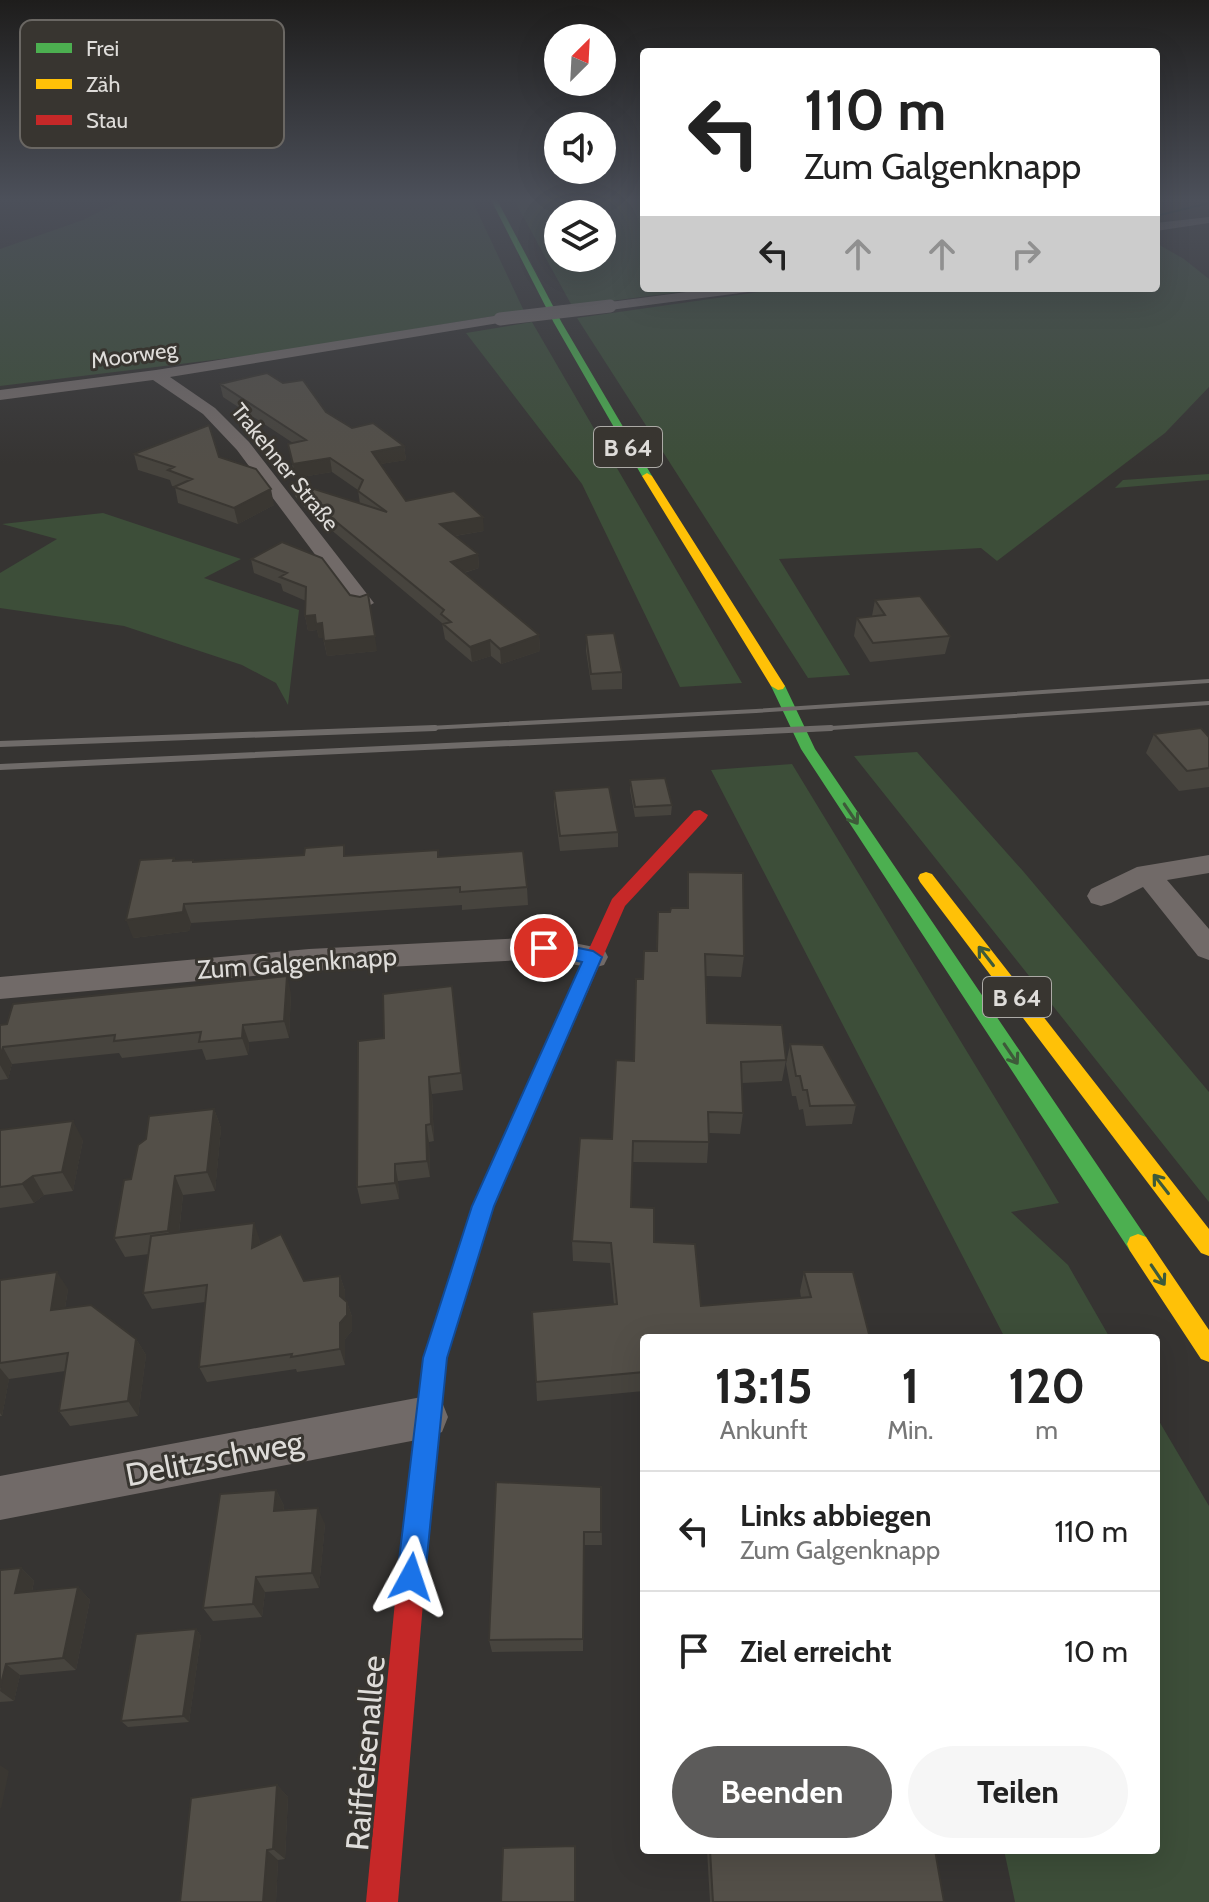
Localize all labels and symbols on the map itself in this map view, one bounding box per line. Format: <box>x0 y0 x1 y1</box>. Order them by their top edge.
legend <box>20 20 284 148</box>
north arrow <box>544 24 616 96</box>
text: Frei <box>86 35 119 62</box>
text: Zäh <box>86 71 120 98</box>
text: Stau <box>86 107 128 134</box>
street label: Moorweg <box>89 335 180 374</box>
street label: Trakehner Straße <box>225 398 345 536</box>
road number: B 64 <box>594 427 662 467</box>
one-way arrow <box>843 803 860 825</box>
pin <box>510 914 578 982</box>
street label: Zum Galgenknapp <box>196 940 398 986</box>
one-way arrow <box>977 946 994 967</box>
road number: B 64 <box>983 977 1051 1017</box>
one-way arrow <box>1003 1042 1019 1065</box>
one-way arrow <box>1153 1174 1170 1195</box>
one-way arrow <box>1150 1263 1166 1285</box>
street label: Delitzschweg <box>122 1421 307 1494</box>
position arrow <box>369 1535 453 1619</box>
street label: Raiffeisenallee <box>337 1654 393 1852</box>

